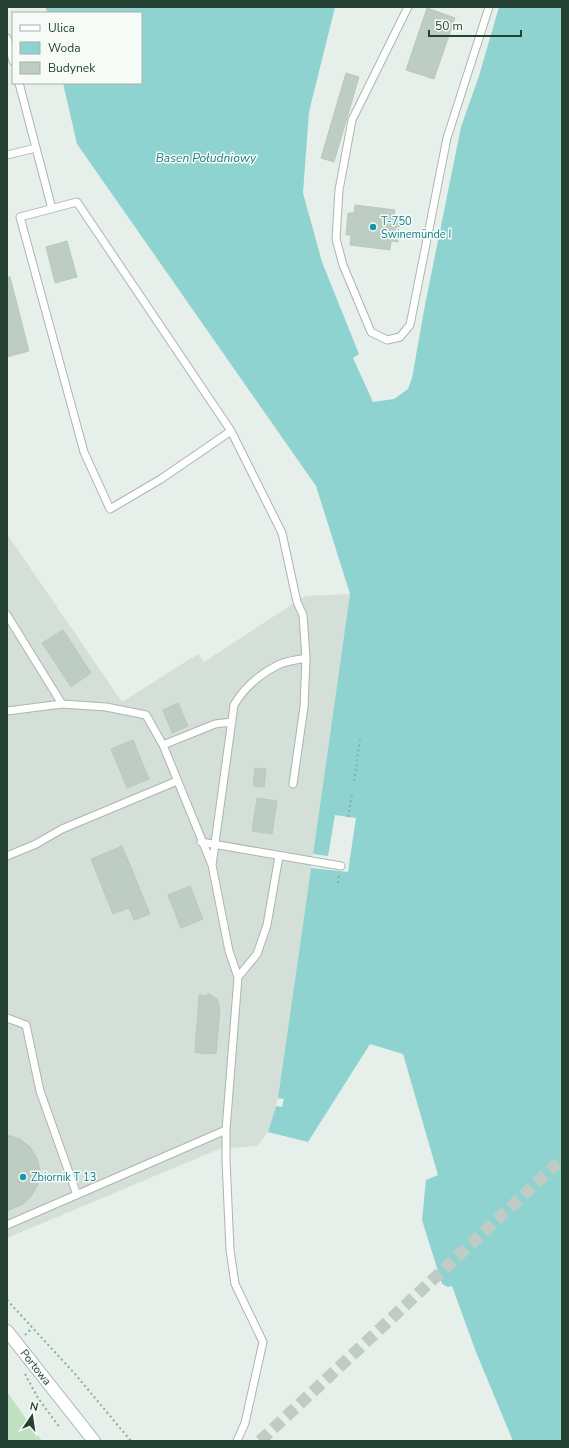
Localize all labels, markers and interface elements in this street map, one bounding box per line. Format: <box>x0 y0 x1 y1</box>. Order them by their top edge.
legend <box>12 12 142 84</box>
scale bar <box>429 12 521 38</box>
text: 50 m <box>435 18 463 34</box>
text: Ulica <box>48 20 75 36</box>
text: Woda <box>48 40 81 56</box>
text: Budynek <box>48 60 96 76</box>
water label: Basen Południowy <box>156 150 257 166</box>
place label: T-750 Swinemünde I <box>381 214 451 242</box>
marker: T-750 Swinemünde I <box>368 222 378 232</box>
place label: Zbiornik T 13 <box>31 1170 96 1185</box>
marker: Zbiornik T 13 <box>18 1172 28 1182</box>
street label: Portowa <box>17 1346 55 1389</box>
north arrow <box>12 1396 52 1436</box>
text: N <box>28 1399 40 1415</box>

